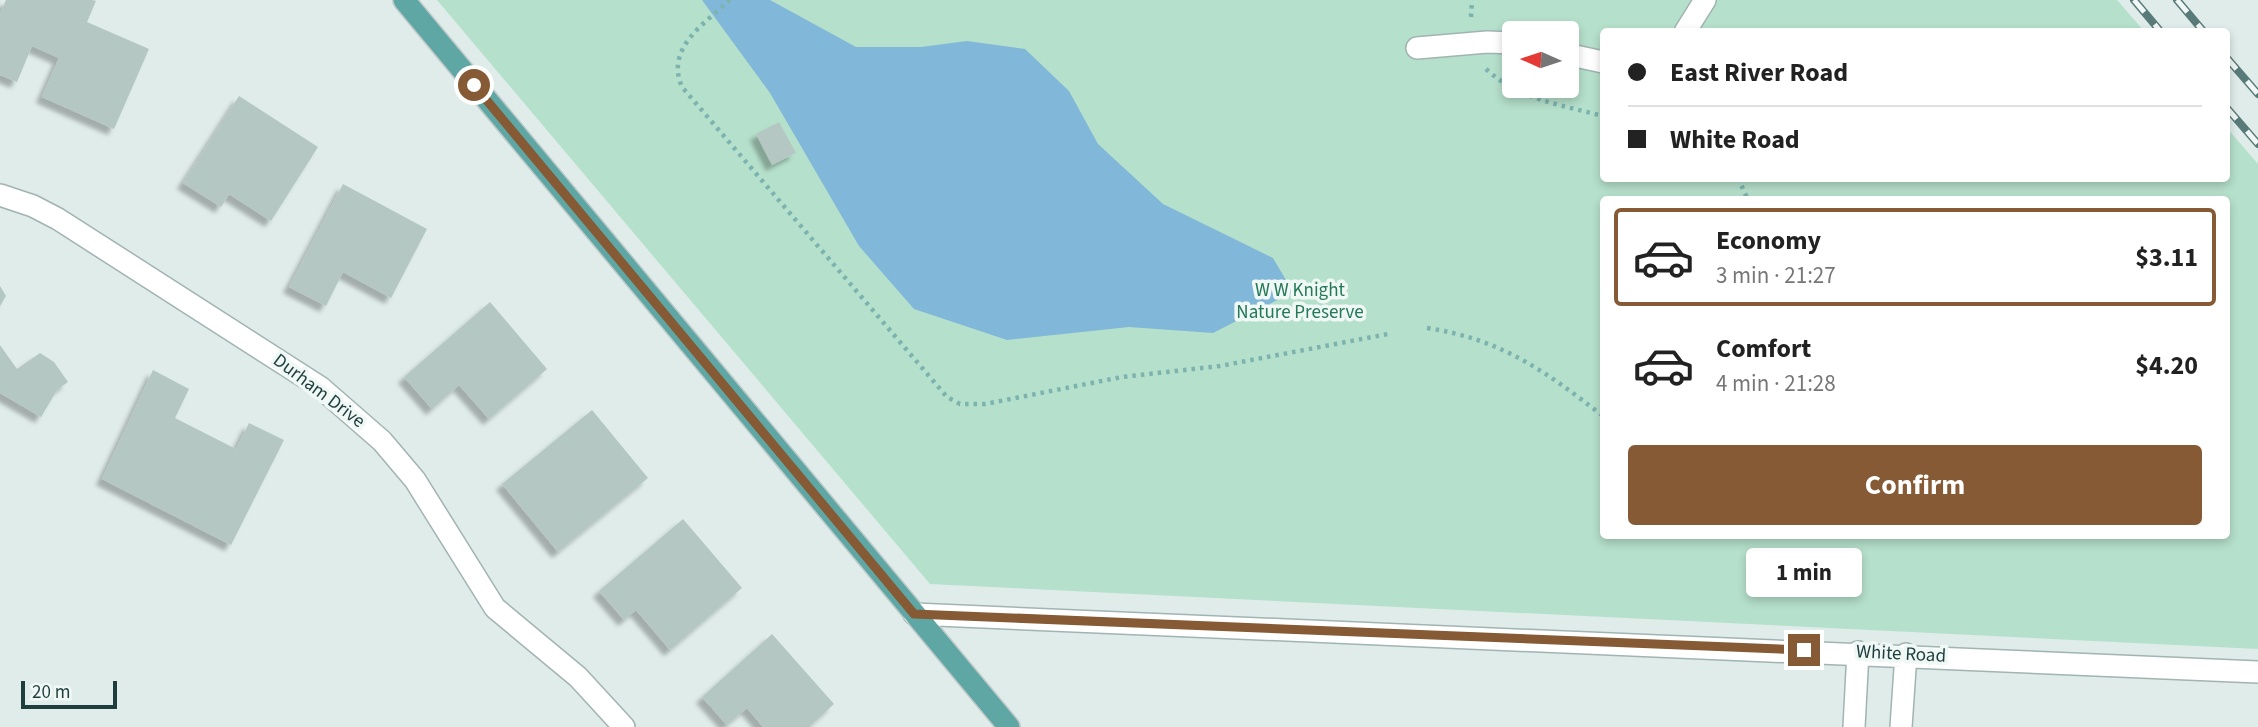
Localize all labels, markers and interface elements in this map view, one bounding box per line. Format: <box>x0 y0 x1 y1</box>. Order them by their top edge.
north arrow <box>1502 21 1578 98</box>
map controls <box>1502 21 1579 98</box>
text: East River Road <box>1670 54 1848 91</box>
route start <box>458 69 490 101</box>
text: White Road <box>1670 121 1800 158</box>
text: Economy <box>1716 222 1821 259</box>
icon: car <box>1632 226 1695 289</box>
text: $3.11 <box>2135 239 2198 276</box>
text: 3 min · 21:27 <box>1716 259 1836 292</box>
park label: W W Knight Nature Preserve <box>1236 277 1364 326</box>
text: Comfort <box>1716 330 1811 367</box>
icon: car <box>1632 334 1695 397</box>
street label: Durham Drive <box>267 347 371 435</box>
text: $4.20 <box>2135 347 2198 384</box>
text: 4 min · 21:28 <box>1716 367 1836 400</box>
button: Confirm <box>1628 445 2202 525</box>
callout: 1 min <box>1746 548 1862 598</box>
text: 1 min <box>1776 556 1832 589</box>
route end <box>1788 634 1820 666</box>
street label: White Road <box>1855 638 1947 670</box>
scale bar <box>21 678 117 710</box>
text: 20 m <box>32 679 70 706</box>

